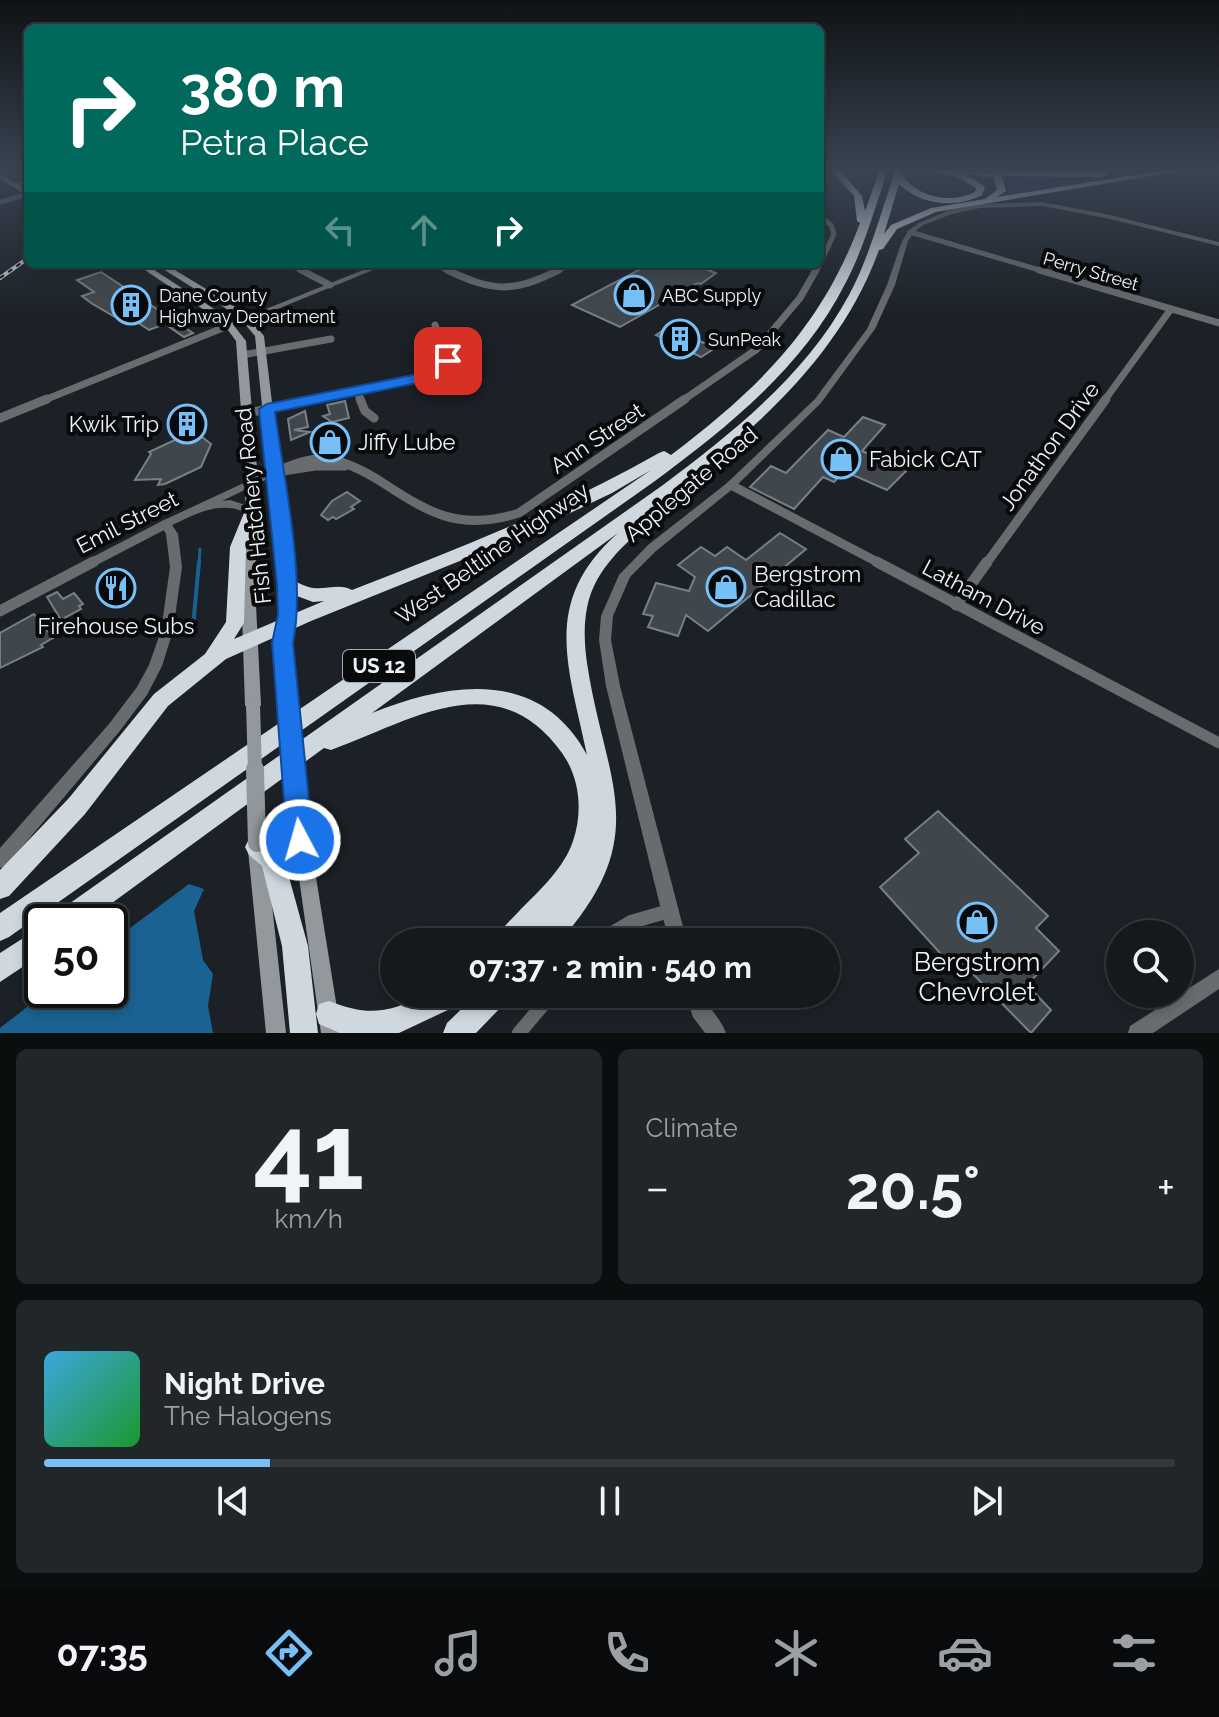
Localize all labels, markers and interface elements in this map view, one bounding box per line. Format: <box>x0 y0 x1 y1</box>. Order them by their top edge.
text: 380 m <box>180 54 345 120</box>
icon: right <box>48 56 152 160</box>
text: Petra Place <box>180 121 369 163</box>
icon: left <box>318 208 362 252</box>
icon: ahead <box>402 208 446 252</box>
icon: right <box>486 208 530 252</box>
street label: Perry Street <box>1041 247 1141 295</box>
shop icon: ABC Supply <box>613 274 655 316</box>
building icon: Dane County Highway Department <box>110 284 152 326</box>
place label: Dane County Highway Department <box>159 285 336 327</box>
place label: ABC Supply <box>662 285 762 306</box>
building icon: SunPeak <box>659 318 701 360</box>
pin <box>414 327 482 395</box>
place label: SunPeak <box>708 329 782 350</box>
icon: arrive <box>426 339 470 383</box>
street label: Jonathon Drive <box>994 377 1104 515</box>
street label: Ann Street <box>545 397 649 479</box>
building icon: Kwik Trip <box>166 403 208 445</box>
street label: Fish Hatchery Road <box>230 407 276 605</box>
place label: Kwik Trip <box>69 411 159 437</box>
shop icon: Jiffy Lube <box>309 421 351 463</box>
street label: Applegate Road <box>619 421 763 547</box>
place label: Jiffy Lube <box>358 429 456 455</box>
shop icon: Fabick CAT <box>820 438 862 480</box>
place label: Fabick CAT <box>869 446 982 472</box>
street label: West Beltline Highway <box>391 477 593 629</box>
street label: Emil Street <box>72 485 183 559</box>
street label: Latham Drive <box>918 554 1050 640</box>
place label: Bergstrom Cadillac <box>754 561 861 612</box>
shop icon: Bergstrom Cadillac <box>705 566 747 608</box>
restaurant icon: Firehouse Subs <box>95 567 137 609</box>
place label: Firehouse Subs <box>38 613 194 639</box>
road number: US 12 <box>343 650 415 682</box>
position arrow <box>258 798 342 882</box>
shop icon: Bergstrom Chevrolet <box>956 901 998 943</box>
speed limit sign: 50 <box>24 904 128 1008</box>
map controls <box>1106 920 1194 1008</box>
button: search <box>1106 920 1194 1008</box>
place label: Bergstrom Chevrolet <box>914 947 1040 1007</box>
text: 07:37 · 2 min · 540 m <box>468 950 752 985</box>
text: 41 <box>253 1091 364 1213</box>
text: Climate <box>646 1113 738 1143</box>
text: 20.5° <box>846 1153 980 1223</box>
text: − <box>646 1162 669 1213</box>
text: + <box>1157 1162 1175 1213</box>
text: km/h <box>274 1204 343 1234</box>
text: Night Drive <box>164 1366 325 1401</box>
text: The Halogens <box>164 1401 332 1431</box>
icon: previous <box>211 1479 255 1523</box>
icon: pause <box>588 1479 632 1523</box>
icon: next <box>965 1479 1009 1523</box>
icon: directions <box>261 1625 317 1681</box>
icon: music <box>430 1625 486 1681</box>
icon: phone <box>599 1625 655 1681</box>
icon: climate <box>768 1625 824 1681</box>
icon: car <box>937 1625 993 1681</box>
icon: filters <box>1106 1625 1162 1681</box>
text: 07:35 <box>57 1632 148 1674</box>

